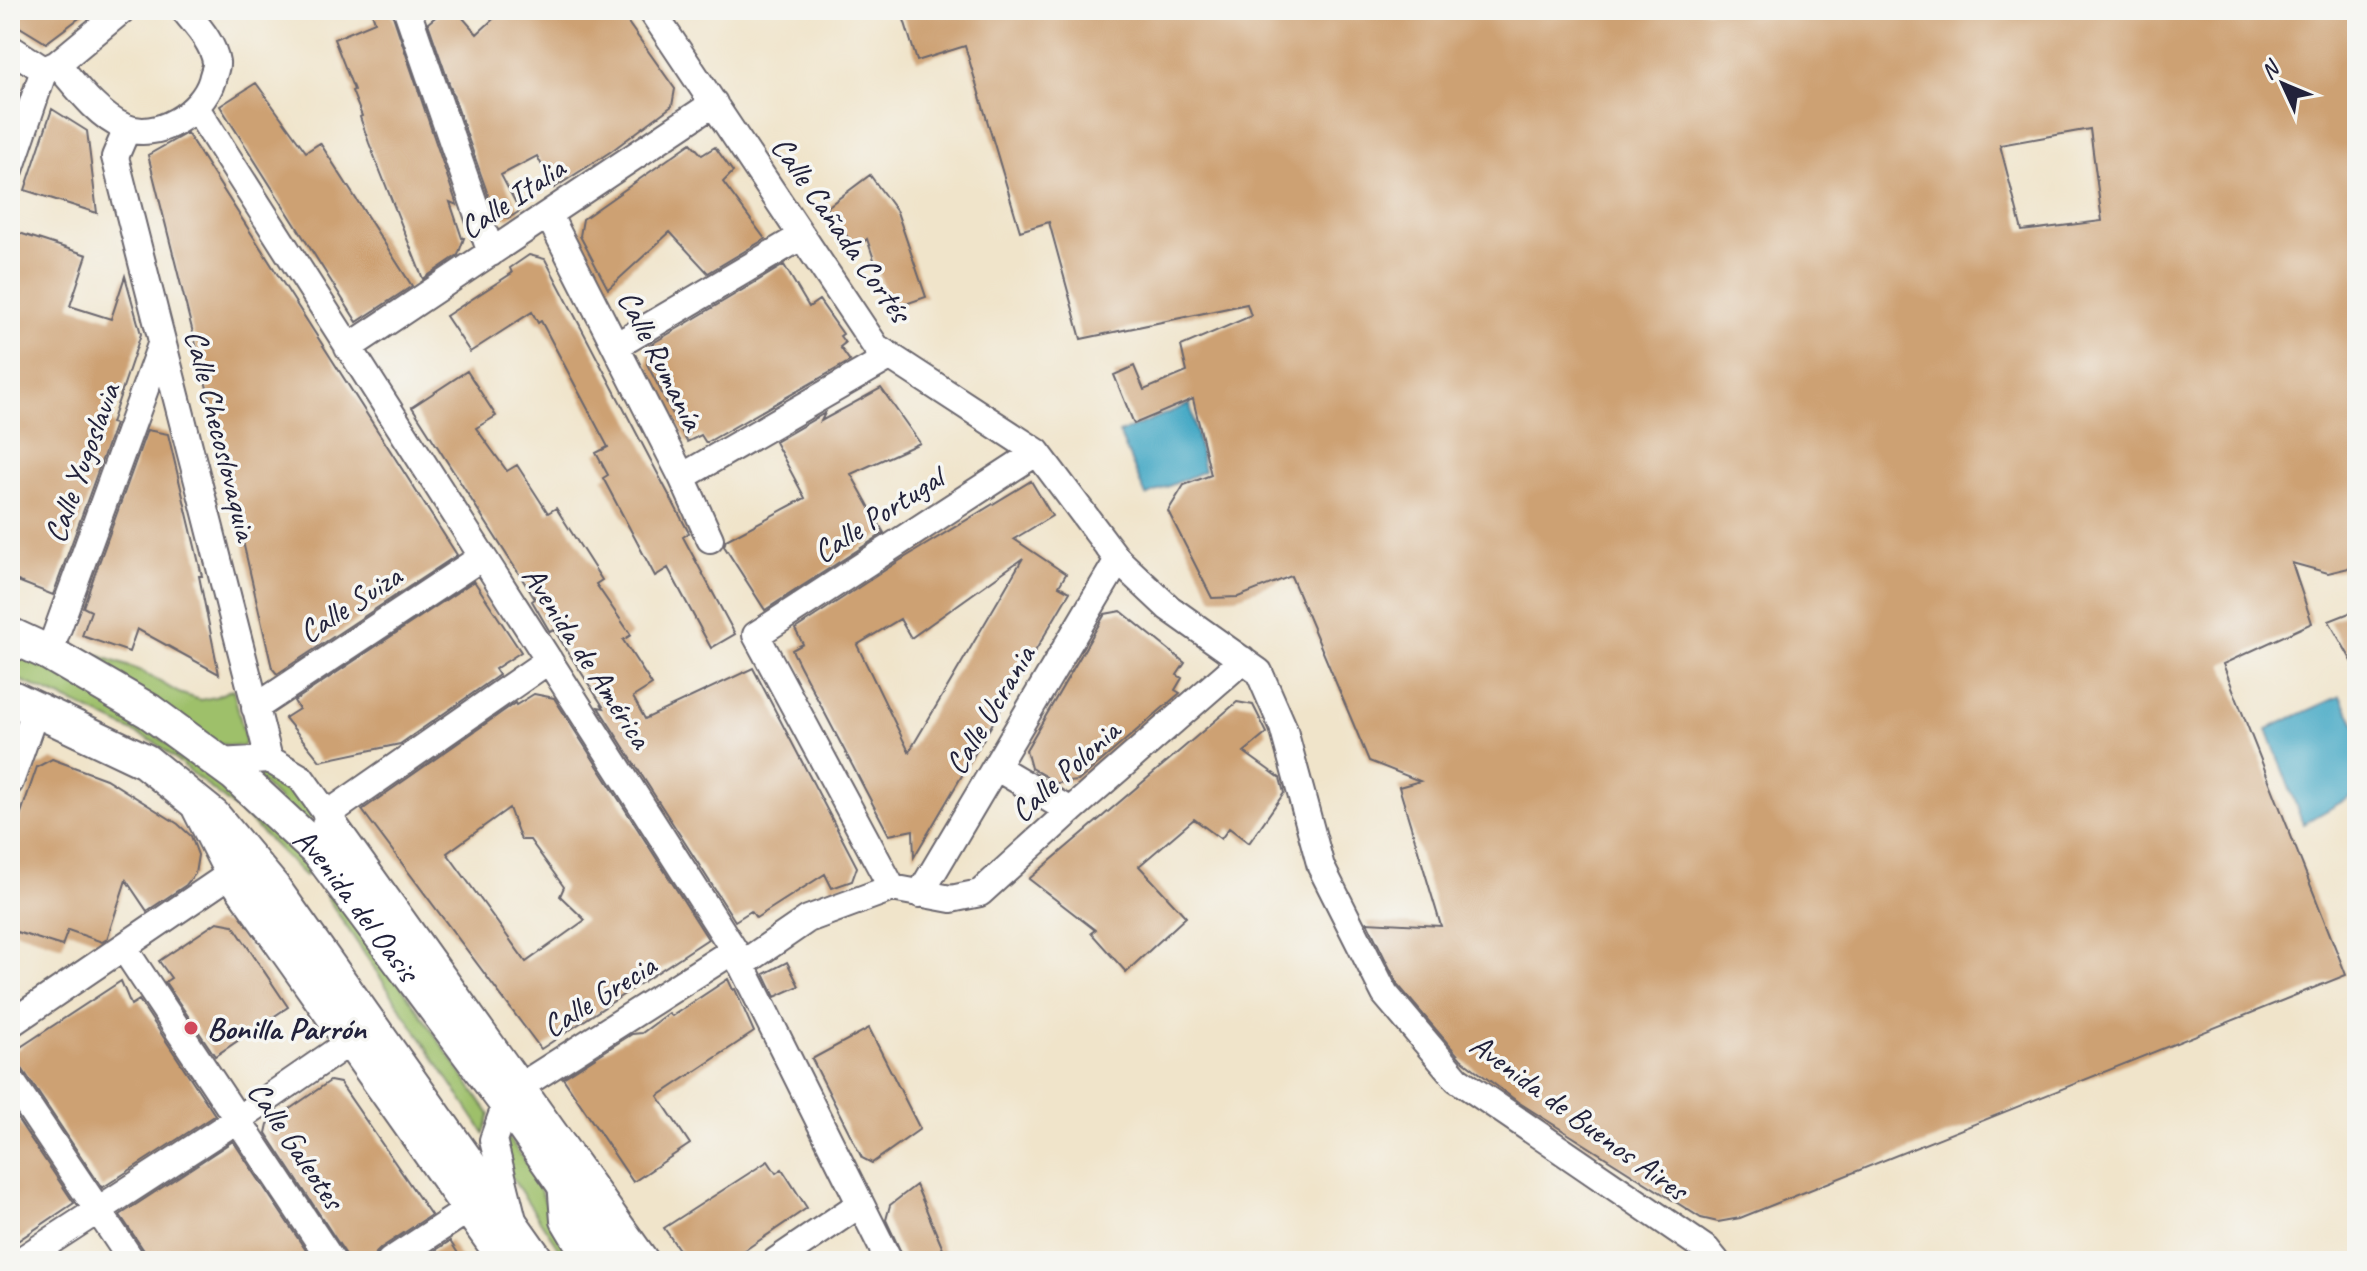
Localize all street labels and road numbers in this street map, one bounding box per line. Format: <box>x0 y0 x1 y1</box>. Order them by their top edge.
street label: Calle Cañada Cortés <box>762 128 922 333</box>
street label: Calle Italia <box>451 147 574 248</box>
street label: Calle Rumanía <box>608 283 715 439</box>
street label: Calle Checoslovaquia <box>175 326 268 547</box>
street label: Calle Yugoslavia <box>34 376 130 548</box>
street label: Calle Portugal <box>805 455 956 572</box>
street label: Calle Suiza <box>291 554 411 652</box>
street label: Avenida de América <box>513 558 662 758</box>
street label: Calle Ucrania <box>936 636 1046 782</box>
street label: Calle Polonia <box>1001 709 1131 831</box>
street label: Avenida del Oasis <box>285 818 430 992</box>
street label: Calle Grecia <box>535 944 665 1047</box>
street label: Avenida de Buenos Aires <box>1462 1024 1698 1211</box>
street label: Calle Galeotes <box>238 1073 355 1219</box>

